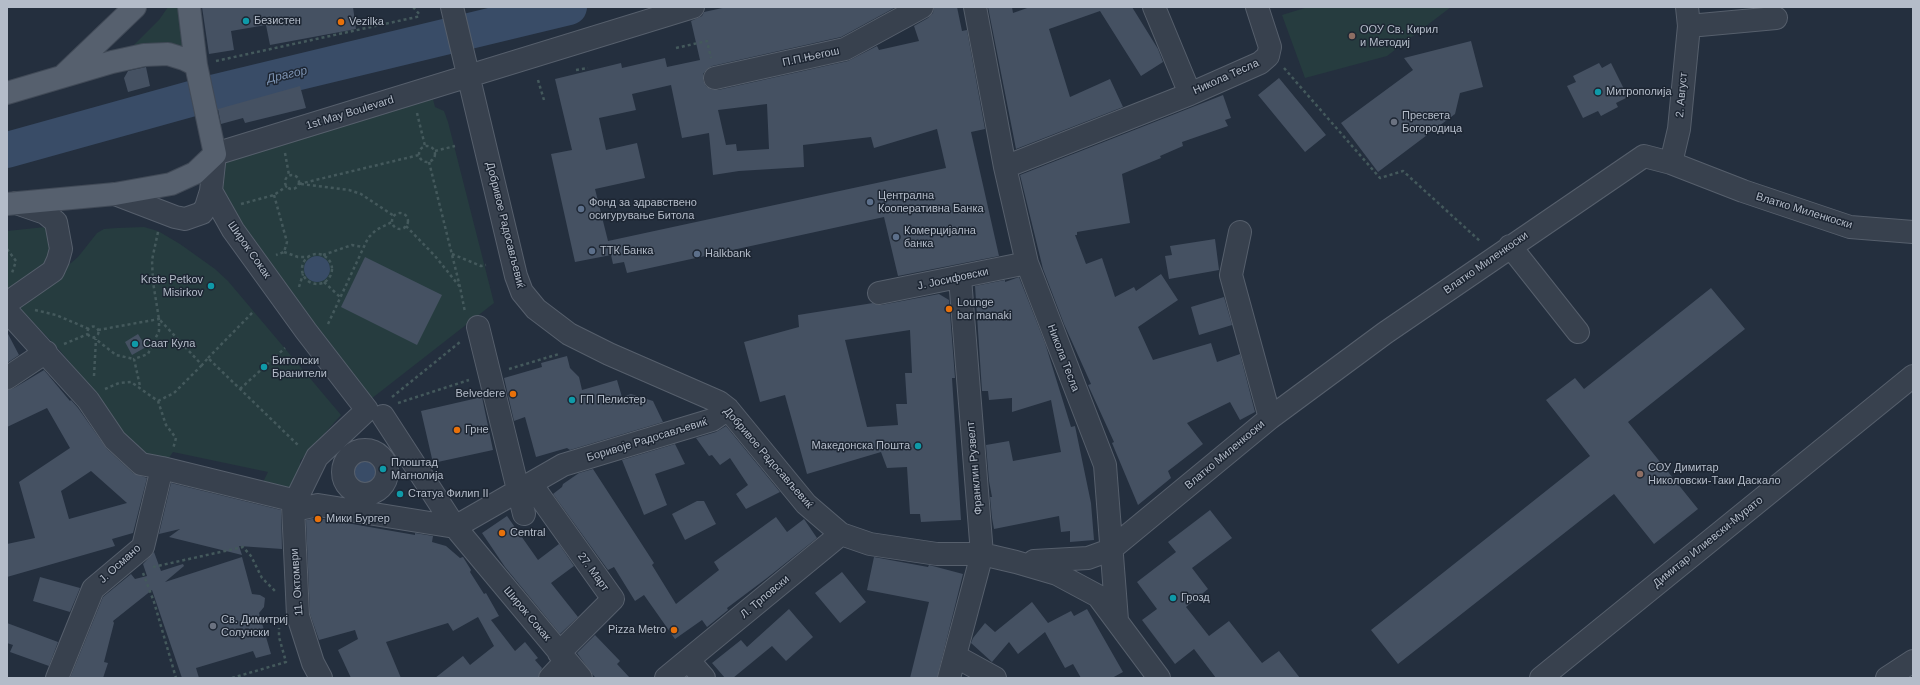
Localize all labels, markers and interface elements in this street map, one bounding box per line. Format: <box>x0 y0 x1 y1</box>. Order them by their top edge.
place label: Безистен <box>254 14 301 28</box>
place label: Vezilka <box>349 15 384 29</box>
marker: Безистен <box>241 16 251 26</box>
marker: Vezilka <box>336 17 346 27</box>
place label: ООУ Св. Кирил и Методиј <box>1360 23 1438 49</box>
marker: ООУ Св. Кирил и Методиј <box>1347 31 1357 41</box>
street label: П.П.Његош <box>781 45 841 69</box>
street label: Никола Тесла <box>1191 57 1261 97</box>
water label: Драгор <box>265 63 309 87</box>
street label: 2. Август <box>1673 72 1691 118</box>
place label: Митрополија <box>1606 85 1672 99</box>
marker: Митрополија <box>1593 87 1603 97</box>
street label: 1st May Boulevard <box>305 93 395 133</box>
place label: Пресвета Богородица <box>1402 109 1462 135</box>
marker: Пресвета Богородица <box>1389 117 1399 127</box>
street label: Добривое Радосављевиќ <box>483 161 527 289</box>
place label: Централна Кооперативна Банка <box>878 189 984 215</box>
street label: Влатко Миленкоски <box>1754 190 1854 232</box>
place label: Фонд за здравствено осигурување Битола <box>589 196 697 222</box>
marker: Централна Кооперативна Банка <box>865 197 875 207</box>
marker: Фонд за здравствено осигурување Битола <box>576 204 586 214</box>
street label: Широк Сокак <box>225 219 273 281</box>
place label: Комерцијална банка <box>904 224 976 250</box>
street label: Влатко Миленкоски <box>1441 229 1531 297</box>
marker: Комерцијална банка <box>891 232 901 242</box>
place label: ТТК Банка <box>600 244 653 258</box>
marker: ТТК Банка <box>587 246 597 256</box>
place label: Halkbank <box>705 247 751 261</box>
marker: Halkbank <box>692 249 702 259</box>
street label: Ј. Јосифовски <box>916 265 990 293</box>
place label: Krste Petkov Misirkov <box>141 273 203 299</box>
marker: Krste Petkov Misirkov <box>206 281 216 291</box>
place label: Lounge bar manaki <box>957 296 1011 322</box>
marker: Lounge bar manaki <box>944 304 954 314</box>
street label: Никола Тесла <box>1044 323 1082 393</box>
place label: Саат Кула <box>143 337 195 351</box>
marker: Саат Кула <box>130 339 140 349</box>
place label: Битолски Бранители <box>272 354 327 380</box>
marker: Битолски Бранители <box>259 362 269 372</box>
place label: Belvedere <box>455 387 505 401</box>
marker: Belvedere <box>508 389 518 399</box>
place label: ГП Пелистер <box>580 393 646 407</box>
marker: ГП Пелистер <box>567 395 577 405</box>
street label: Добривое Радосављевиќ <box>721 405 815 511</box>
street label: Боривоје Радосављевиќ <box>585 415 709 465</box>
street label: Влатко Миленкоски <box>1182 418 1268 492</box>
street label: Франклин Рузвелт <box>964 421 986 515</box>
place label: Грне <box>465 423 489 437</box>
marker: Грне <box>452 425 462 435</box>
place label: Македонска Пошта <box>812 439 910 453</box>
marker: Македонска Пошта <box>913 441 923 451</box>
place label: Плоштад Магнолија <box>391 456 443 482</box>
place label: СОУ Димитар Николовски-Таки Даскало <box>1648 461 1781 487</box>
marker: Плоштад Магнолија <box>378 464 388 474</box>
marker: СОУ Димитар Николовски-Таки Даскало <box>1635 469 1645 479</box>
place label: Статуа Филип II <box>408 487 489 501</box>
marker: Статуа Филип II <box>395 489 405 499</box>
street label: Димитар Илиевски-Мурато <box>1650 494 1766 590</box>
place label: Мики Бургер <box>326 512 390 526</box>
marker: Мики Бургер <box>313 514 323 524</box>
place label: Central <box>510 526 545 540</box>
marker: Central <box>497 528 507 538</box>
street label: Ј. Османо <box>96 542 144 586</box>
street label: 11. Октомври <box>288 548 306 616</box>
street label: 27. Март <box>575 550 611 594</box>
street label: Л. Трповски <box>738 573 792 621</box>
street label: Широк Сокак <box>501 584 553 644</box>
place label: Грозд <box>1181 591 1210 605</box>
marker: Грозд <box>1168 593 1178 603</box>
place label: Св. Димитриј Солунски <box>221 613 288 639</box>
marker: Св. Димитриј Солунски <box>208 621 218 631</box>
place label: Pizza Metro <box>608 623 666 637</box>
marker: Pizza Metro <box>669 625 679 635</box>

